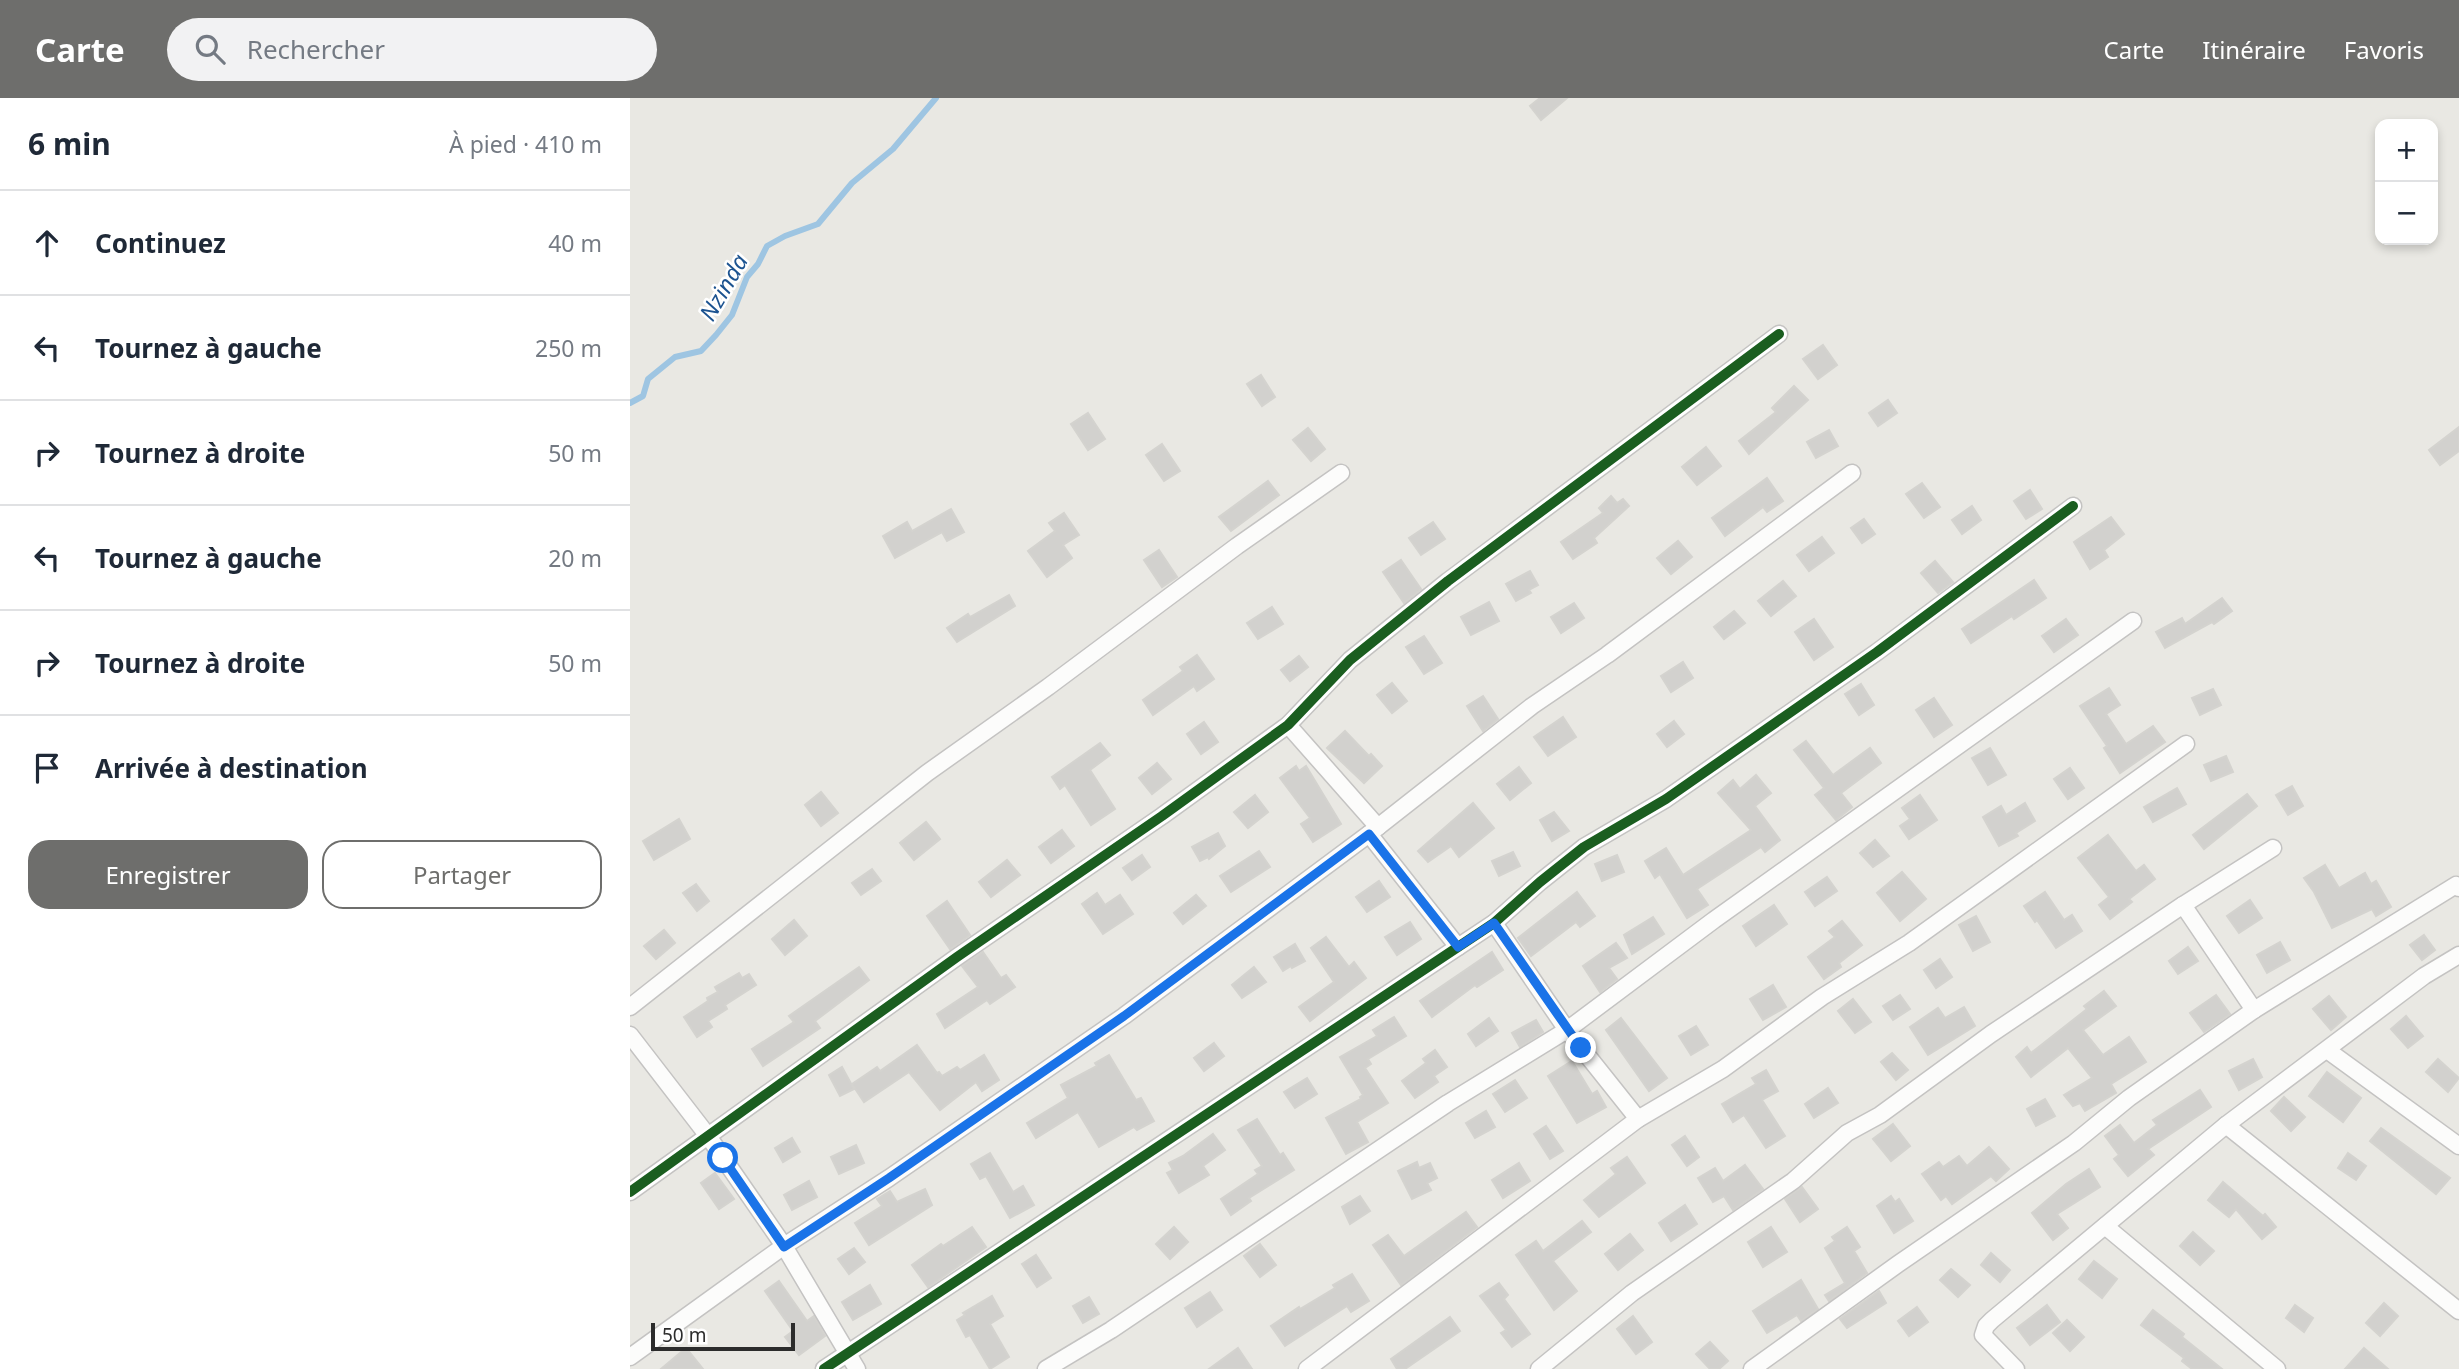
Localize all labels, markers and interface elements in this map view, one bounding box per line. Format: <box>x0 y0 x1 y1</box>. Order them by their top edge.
search box <box>167 18 657 81</box>
text: Carte <box>35 27 125 72</box>
icon: search <box>191 30 229 68</box>
text: Rechercher <box>247 31 385 67</box>
text: Carte <box>2104 33 2164 66</box>
text: Itinéraire <box>2202 33 2306 66</box>
text: Favoris <box>2344 33 2424 66</box>
map controls <box>2375 119 2438 245</box>
button: + <box>2375 119 2438 182</box>
text: 6 min <box>28 123 111 164</box>
text: À pied · 410 m <box>449 128 602 160</box>
button: − <box>2375 182 2438 245</box>
icon: ahead <box>28 224 66 262</box>
text: Continuez <box>95 225 226 261</box>
text: 40 m <box>548 227 602 259</box>
water label: Nzinda <box>691 248 755 326</box>
icon: left <box>28 329 66 367</box>
text: Tournez à gauche <box>95 330 322 366</box>
text: 250 m <box>535 332 602 364</box>
icon: right <box>28 434 66 472</box>
text: Tournez à droite <box>95 435 305 471</box>
text: 50 m <box>548 437 602 469</box>
icon: left <box>28 539 66 577</box>
text: Tournez à gauche <box>95 540 322 576</box>
text: 20 m <box>548 542 602 574</box>
icon: right <box>28 644 66 682</box>
text: Tournez à droite <box>95 645 305 681</box>
text: 50 m <box>548 647 602 679</box>
icon: arrive <box>28 749 66 787</box>
text: Arrivée à destination <box>95 750 368 786</box>
button: Enregistrer <box>28 840 308 909</box>
button: Partager <box>322 840 602 909</box>
route end <box>1565 1032 1596 1063</box>
route start <box>707 1142 738 1173</box>
scale bar <box>651 1320 794 1352</box>
text: 50 m <box>662 1322 706 1348</box>

